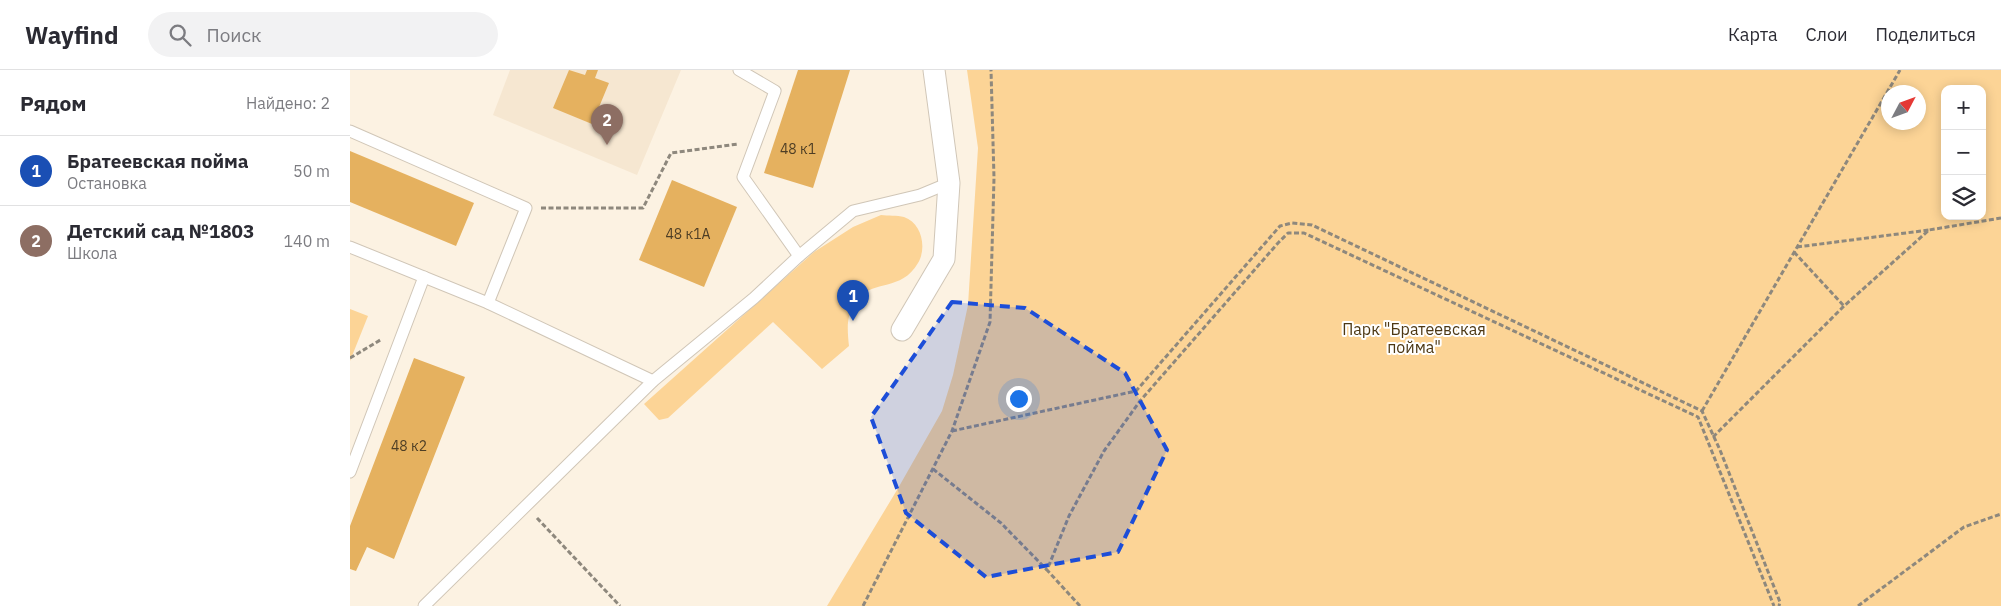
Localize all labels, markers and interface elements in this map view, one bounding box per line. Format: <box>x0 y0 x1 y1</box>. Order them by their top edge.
search box <box>148 12 498 57</box>
text: Wayfind <box>25 19 118 51</box>
icon: search <box>166 21 194 49</box>
text: Поиск <box>206 23 261 47</box>
text: Карта <box>1728 23 1778 46</box>
text: Слои <box>1806 23 1848 46</box>
text: Поделиться <box>1876 23 1976 46</box>
north arrow <box>1881 85 1926 130</box>
map controls <box>1941 85 1986 220</box>
button: + <box>1941 85 1986 130</box>
text: Рядом <box>20 89 87 117</box>
text: Найдено: 2 <box>246 93 330 113</box>
pin: 2 <box>591 104 623 145</box>
button: − <box>1941 130 1986 175</box>
house number: 48 к1 <box>780 140 816 158</box>
text: Братеевская пойма <box>67 149 249 173</box>
text: 1 <box>31 161 41 181</box>
text: 50 m <box>293 161 330 181</box>
text: Остановка <box>67 173 147 193</box>
button: layers <box>1941 175 1986 220</box>
text: Детский сад №1803 <box>67 219 254 243</box>
house number: 48 к1А <box>665 225 711 243</box>
text: 2 <box>31 231 41 251</box>
text: 140 m <box>283 231 330 251</box>
text: Школа <box>67 243 117 263</box>
pin: 1 <box>837 280 869 321</box>
park label: Парк "Братеевская пойма" <box>1342 319 1486 357</box>
your location <box>1006 386 1032 412</box>
house number: 48 к2 <box>391 437 427 455</box>

